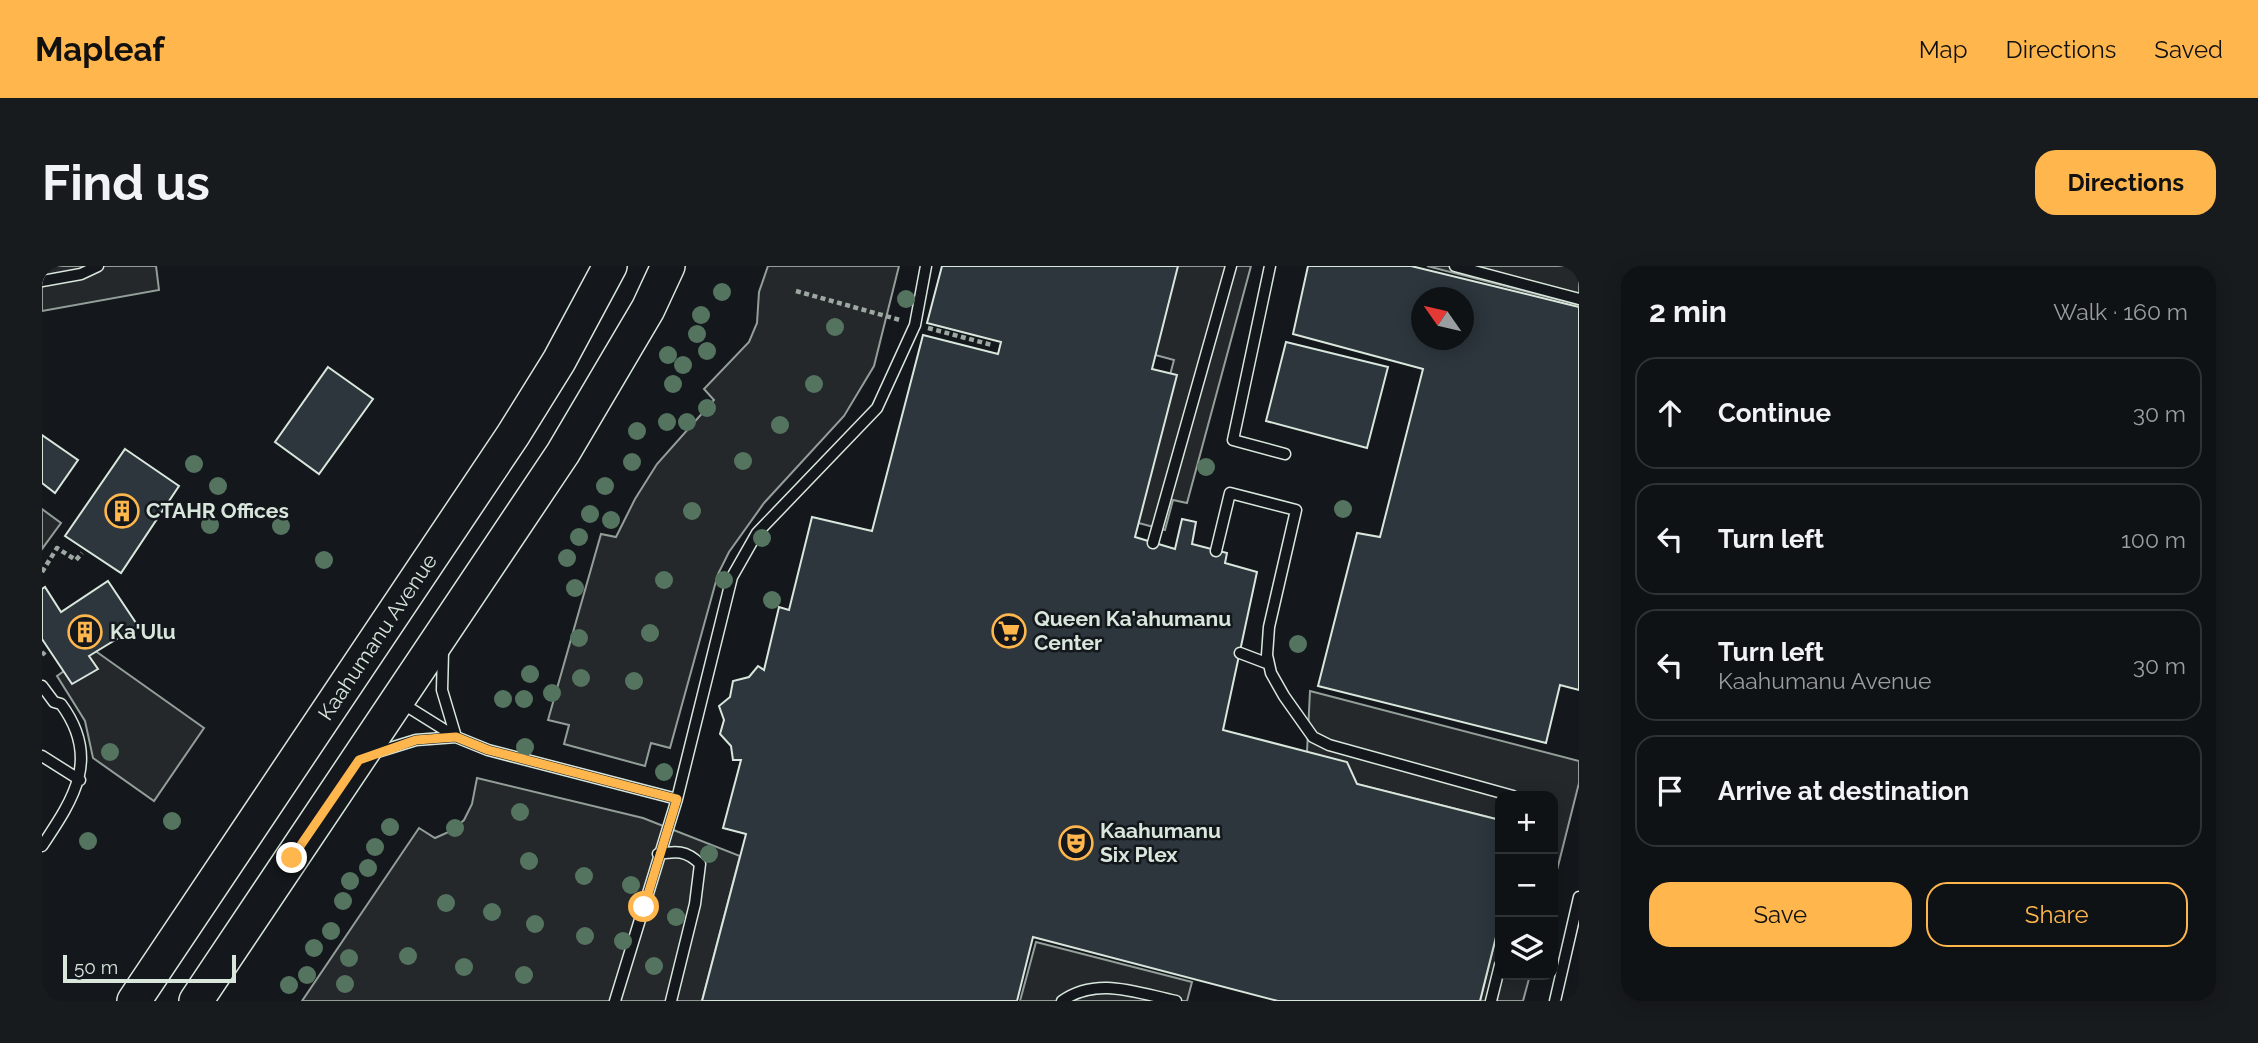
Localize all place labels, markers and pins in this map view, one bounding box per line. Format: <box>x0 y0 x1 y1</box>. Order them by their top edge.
building icon: CTAHR Offices <box>103 492 141 530</box>
place label: CTAHR Offices <box>146 498 289 523</box>
place label: Queen Ka'ahumanu Center <box>1034 606 1231 655</box>
supermarket icon: Queen Ka'ahumanu Center <box>990 612 1028 650</box>
building icon: Ka'Ulu <box>66 613 104 651</box>
place label: Ka'Ulu <box>110 619 176 644</box>
place label: Kaahumanu Six Plex <box>1100 818 1221 867</box>
theatre icon: Kaahumanu Six Plex <box>1057 824 1095 862</box>

